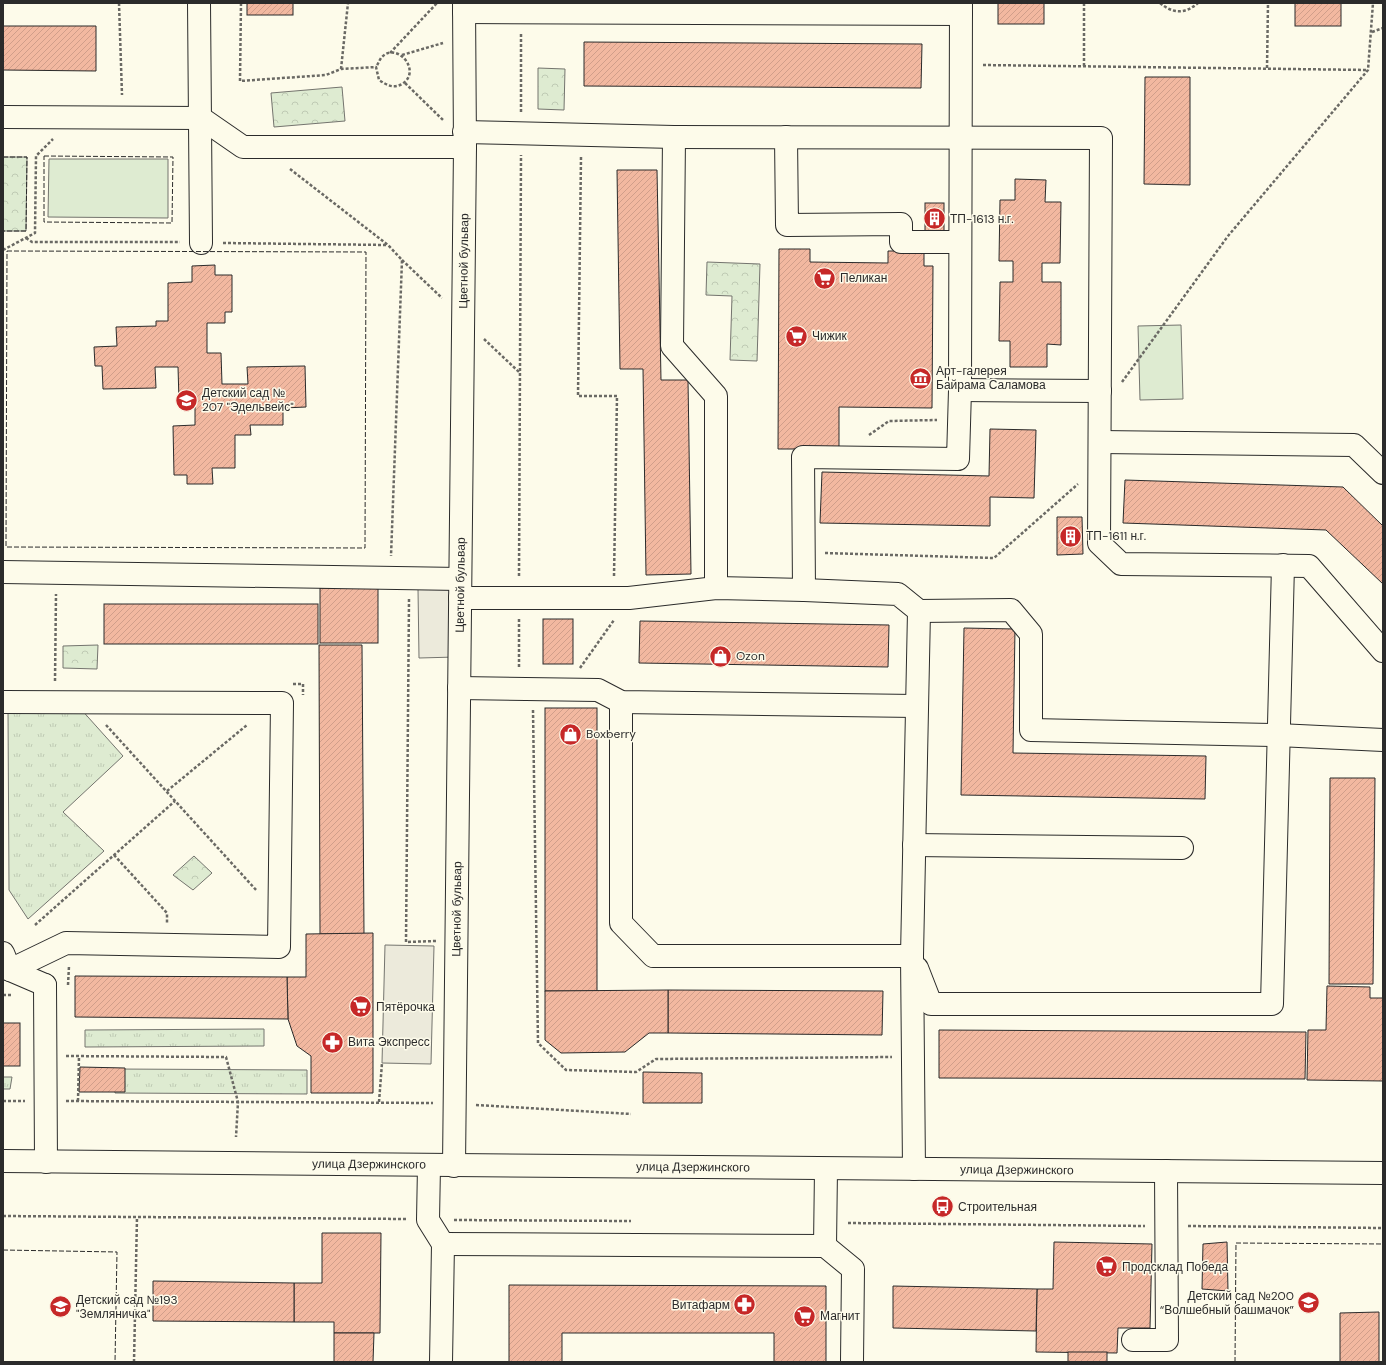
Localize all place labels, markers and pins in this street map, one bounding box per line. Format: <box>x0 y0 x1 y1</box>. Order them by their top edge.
building icon: ТП-1613 н.г. <box>921 206 947 232</box>
place label: ТП-1613 н.г. <box>950 211 1014 227</box>
supermarket icon: Пеликан <box>812 265 838 291</box>
place label: Пеликан <box>840 270 887 286</box>
supermarket icon: Чижик <box>783 323 809 349</box>
place label: Чижик <box>812 328 847 344</box>
place label: Арт-галерея Байрама Саламова <box>936 363 1046 393</box>
museum icon: Арт-галерея Байрама Саламова <box>908 365 934 391</box>
place label: Детский сад № 207 "Эдельвейс" <box>202 385 294 415</box>
school or university icon: Детский сад № 207 "Эдельвейс" <box>173 387 199 413</box>
building icon: ТП-1611 н.г. <box>1057 523 1083 549</box>
place label: ТП-1611 н.г. <box>1086 528 1146 544</box>
shop icon: Ozon <box>707 643 733 669</box>
place label: Ozon <box>736 648 765 664</box>
shop icon: Boxberry <box>557 721 583 747</box>
place label: Boxberry <box>586 726 636 742</box>
supermarket icon: Пятёрочка <box>348 994 374 1020</box>
place label: Пятёрочка <box>376 999 435 1015</box>
pharmacy icon: Вита Экспресс <box>319 1029 345 1055</box>
place label: Вита Экспресс <box>348 1034 430 1050</box>
bus stop icon: Строительная <box>930 1194 956 1220</box>
place label: Строительная <box>958 1199 1037 1215</box>
supermarket icon: Продсклад Победа <box>1093 1254 1119 1280</box>
place label: Продсклад Победа <box>1122 1259 1228 1275</box>
place label: Детский сад №200 “Волшебный башмачок” <box>1160 1288 1295 1318</box>
school or university icon: Детский сад №200 “Волшебный башмачок” <box>1296 1290 1322 1316</box>
place label: Детский сад №193 "Земляничка" <box>76 1292 178 1322</box>
pharmacy icon: Витафарм <box>732 1292 758 1318</box>
school or university icon: Детский сад №193 "Земляничка" <box>47 1294 73 1320</box>
place label: Витафарм <box>672 1297 730 1313</box>
supermarket icon: Магнит <box>791 1303 817 1329</box>
place label: Магнит <box>820 1308 861 1324</box>

